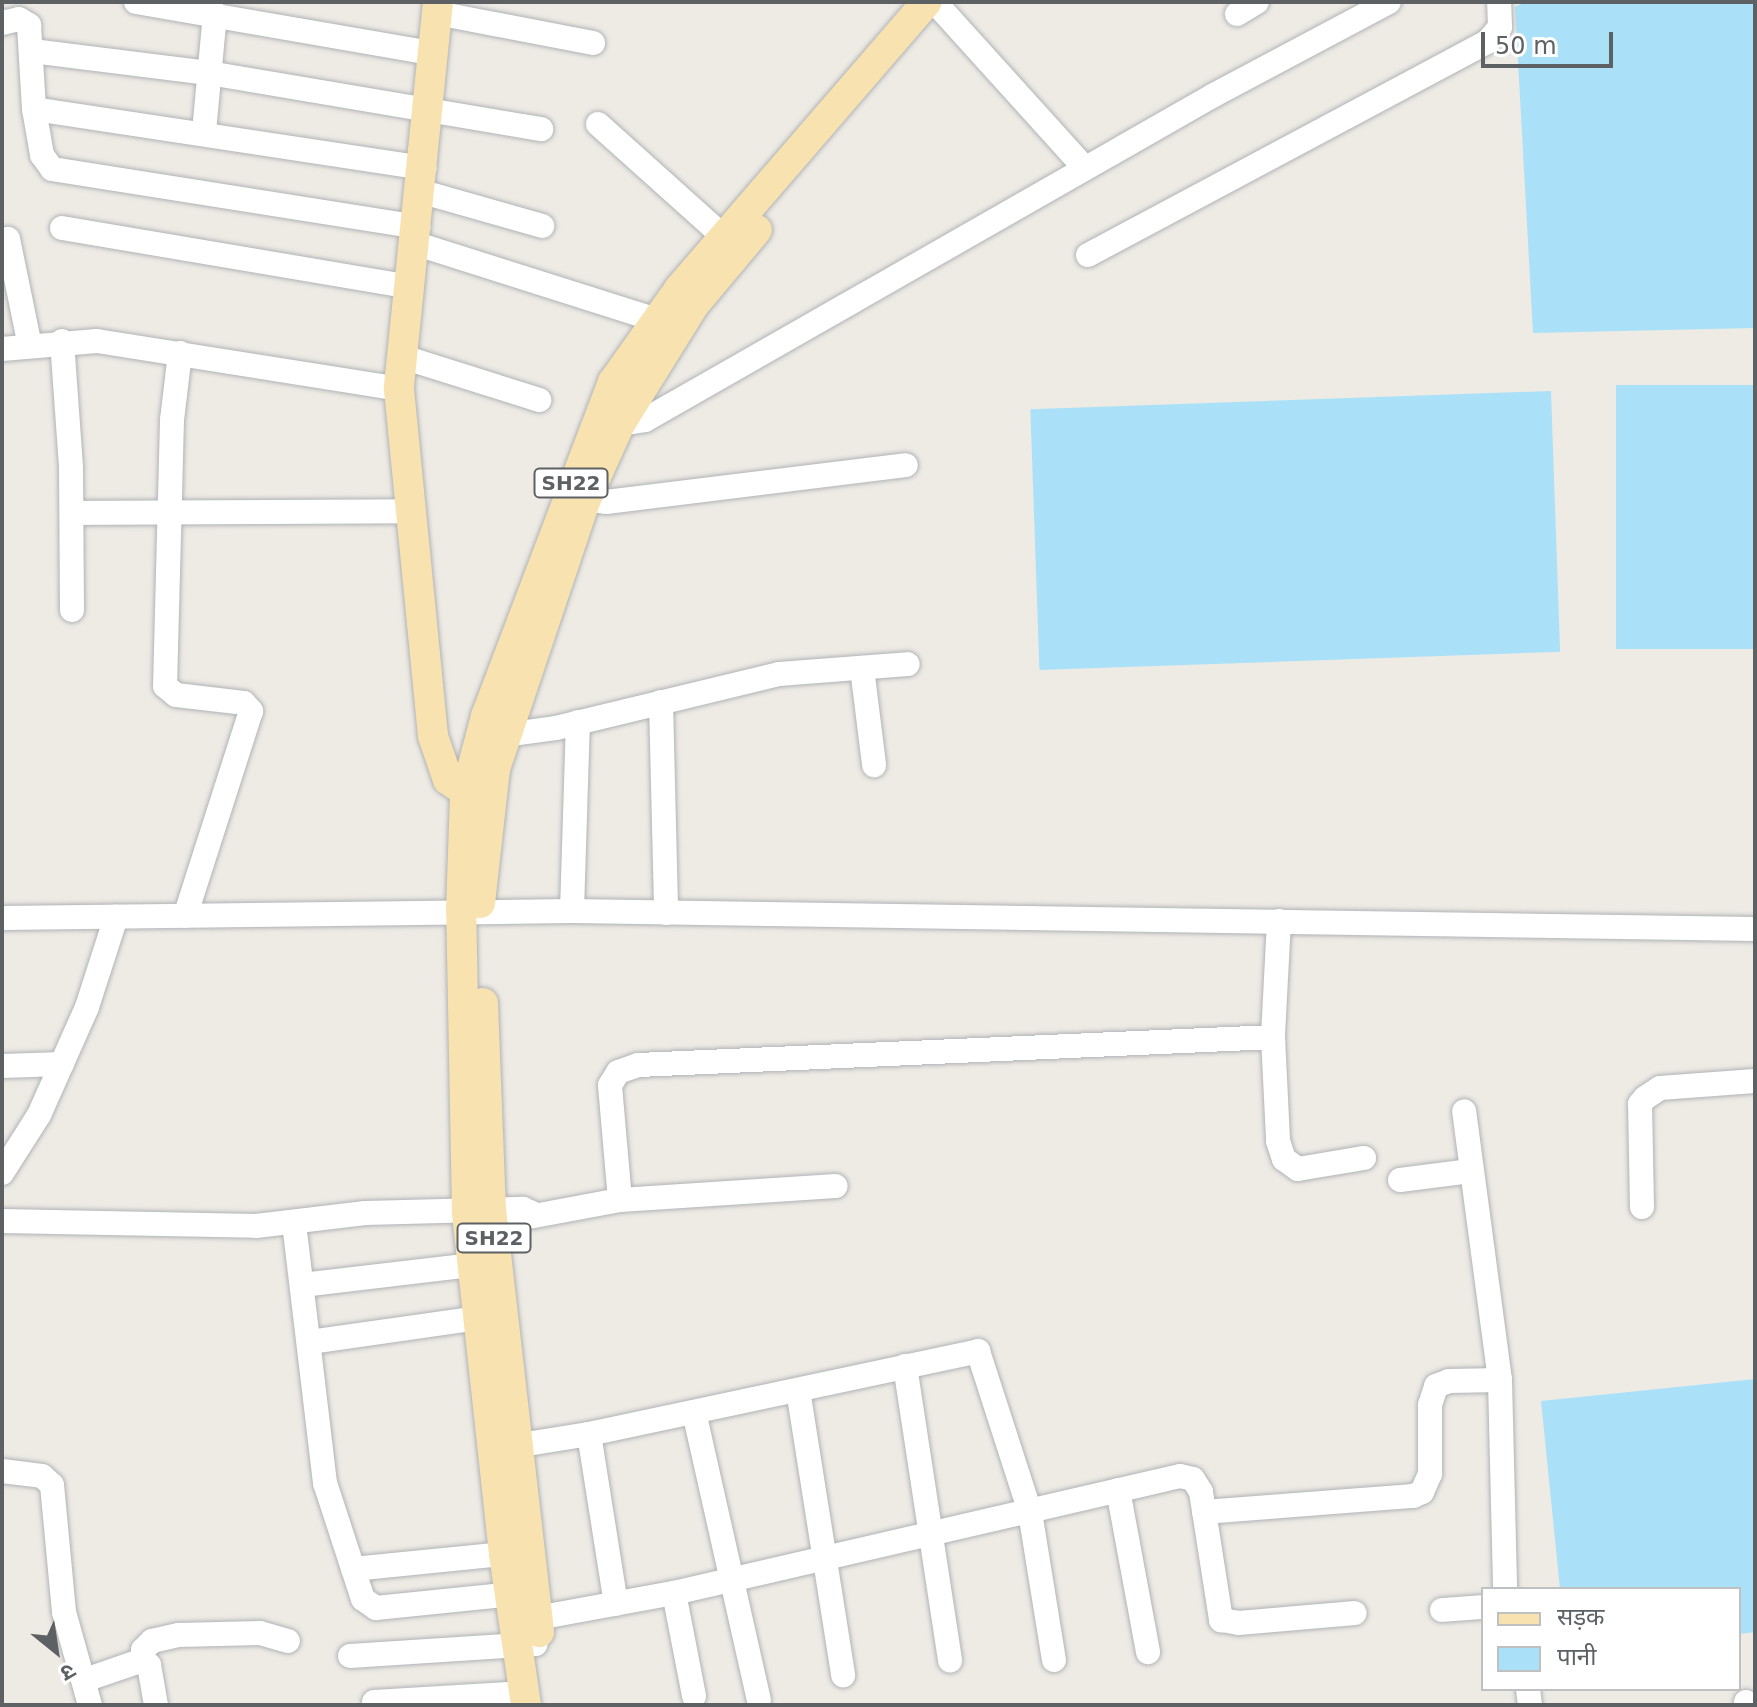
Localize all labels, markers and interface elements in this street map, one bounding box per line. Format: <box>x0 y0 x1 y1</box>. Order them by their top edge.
scale bar <box>1485 16 1617 66</box>
text: 50 m <box>1495 32 1557 60</box>
road number: SH22 <box>533 467 609 499</box>
road number: SH22 <box>456 1222 532 1254</box>
legend <box>1481 1587 1741 1691</box>
text: सड़क <box>1557 1603 1605 1631</box>
north arrow <box>16 1611 96 1691</box>
text: पानी <box>1557 1643 1596 1671</box>
text: उ <box>56 1658 80 1686</box>

